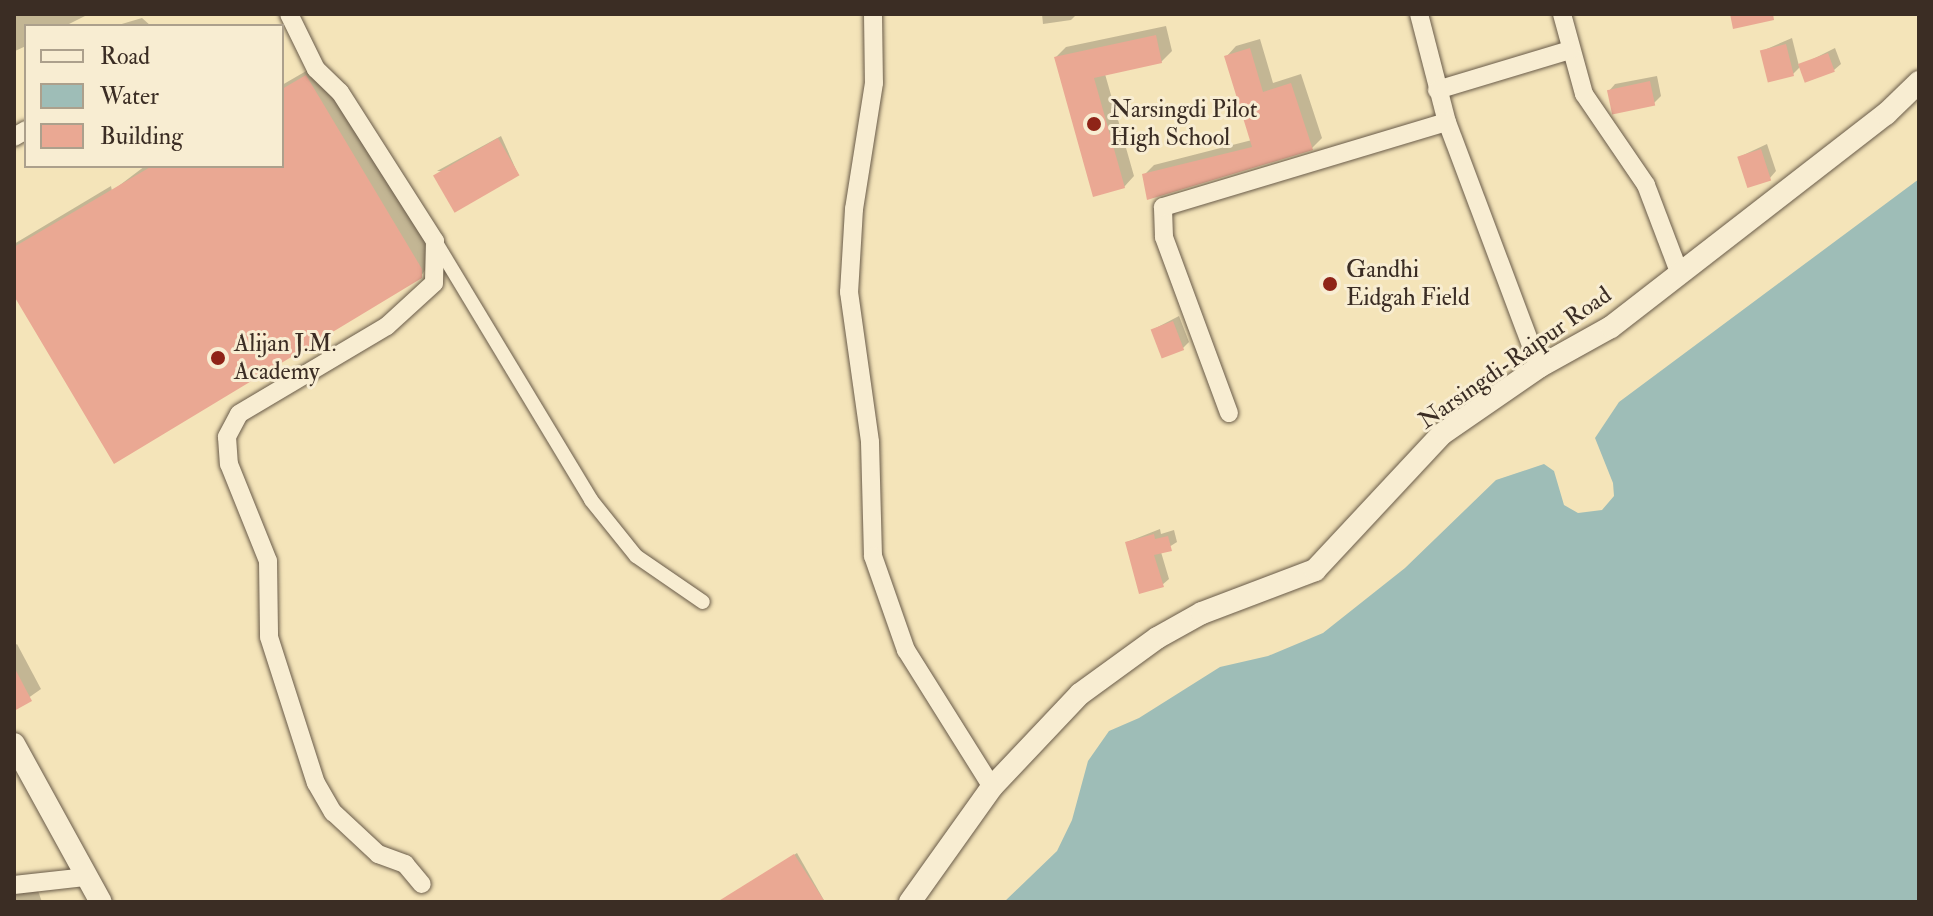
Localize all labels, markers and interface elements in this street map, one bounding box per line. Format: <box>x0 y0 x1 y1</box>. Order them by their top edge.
legend <box>24 24 284 168</box>
text: Road <box>100 41 150 72</box>
text: Water <box>100 81 159 112</box>
place label: Narsingdi Pilot High School <box>1110 96 1257 152</box>
marker: Narsingdi Pilot High School <box>1085 115 1103 133</box>
text: Building <box>100 121 183 152</box>
place label: Gandhi Eidgah Field <box>1346 256 1470 312</box>
marker: Gandhi Eidgah Field <box>1321 275 1339 293</box>
street label: Narsingdi-Raipur Road <box>1413 281 1617 435</box>
place label: Alijan J.M. Academy <box>234 330 336 386</box>
marker: Alijan J.M. Academy <box>209 349 227 367</box>

